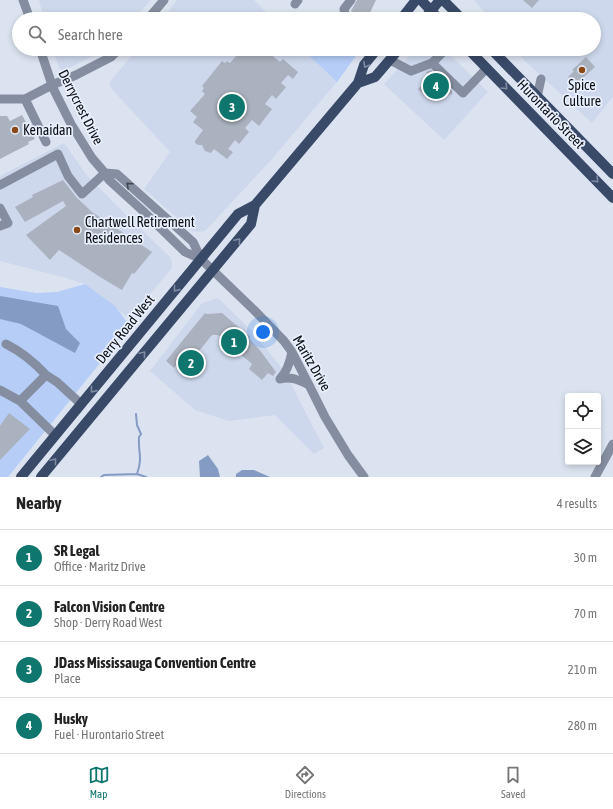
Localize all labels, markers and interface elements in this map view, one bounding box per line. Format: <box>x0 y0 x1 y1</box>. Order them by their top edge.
search box <box>12 12 601 56</box>
icon: search <box>26 23 48 45</box>
text: Search here <box>58 26 123 43</box>
one-way arrow <box>363 61 370 68</box>
marker: Spice Culture <box>577 65 587 75</box>
street label: Derrycrest Drive <box>55 67 107 147</box>
pin: 4 <box>423 71 449 101</box>
street label: Hurontario Street <box>514 76 588 152</box>
place label: Spice Culture <box>563 77 601 109</box>
one-way arrow <box>500 82 508 90</box>
pin: 3 <box>219 92 245 122</box>
place label: Kenaidan <box>23 122 72 138</box>
marker: Kenaidan <box>10 125 20 135</box>
one-way arrow <box>591 175 598 183</box>
one-way arrow <box>126 182 133 189</box>
place label: Chartwell Retirement Residences <box>85 214 195 246</box>
marker: Chartwell Retirement Residences <box>72 225 82 235</box>
one-way arrow <box>233 238 240 245</box>
one-way arrow <box>173 285 180 292</box>
street label: Derry Road West <box>92 291 158 367</box>
your location <box>253 322 273 342</box>
pin: 1 <box>221 327 247 357</box>
street label: Maritz Drive <box>290 332 334 394</box>
pin: 2 <box>178 348 204 378</box>
one-way arrow <box>139 351 146 359</box>
one-way arrow <box>90 385 97 392</box>
map controls <box>565 393 601 465</box>
button: locate <box>565 393 601 429</box>
button: layers <box>565 429 601 465</box>
one-way arrow <box>50 459 57 466</box>
text: Nearby <box>16 493 62 513</box>
text: 4 results <box>557 496 597 511</box>
text: SR Legal <box>54 542 100 559</box>
text: 1 <box>26 550 32 565</box>
text: 30 m <box>574 550 597 565</box>
text: Office · Maritz Drive <box>54 559 146 574</box>
text: Falcon Vision Centre <box>54 598 165 615</box>
text: 2 <box>26 606 32 621</box>
text: 70 m <box>574 606 597 621</box>
text: Shop · Derry Road West <box>54 615 162 630</box>
text: JDass Mississauga Convention Centre <box>54 654 256 671</box>
text: 3 <box>26 662 32 677</box>
text: 210 m <box>568 662 597 677</box>
text: Place <box>54 671 81 686</box>
text: Husky <box>54 710 88 727</box>
text: 4 <box>26 718 32 733</box>
text: 280 m <box>568 718 597 733</box>
text: Fuel · Hurontario Street <box>54 727 164 742</box>
tab: Map <box>88 764 110 800</box>
tab: Directions <box>285 764 326 800</box>
tab: Saved <box>501 764 525 800</box>

